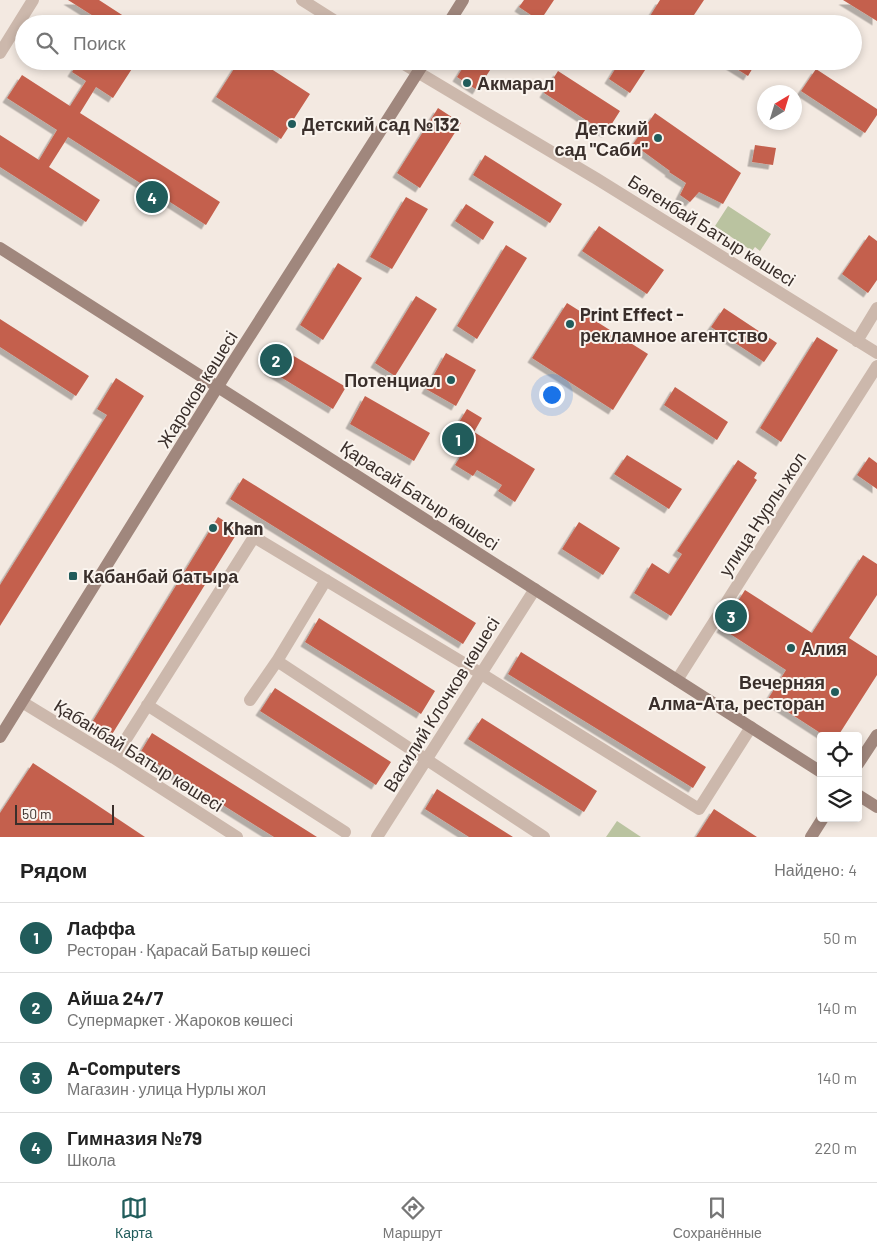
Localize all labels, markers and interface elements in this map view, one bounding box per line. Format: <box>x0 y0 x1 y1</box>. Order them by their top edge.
search box <box>15 15 862 70</box>
icon: search <box>33 29 61 57</box>
text: Поиск <box>73 31 126 54</box>
place label: Акмарал <box>477 72 555 94</box>
marker: Акмарал <box>461 77 473 89</box>
north arrow <box>757 85 802 130</box>
place label: Детский сад №132 <box>302 113 460 135</box>
place label: Детский сад "Саби" <box>554 117 649 160</box>
marker: Детский сад №132 <box>286 118 298 130</box>
marker: Детский сад "Саби" <box>652 132 664 144</box>
street label: Бөгенбай Батыр көшесі <box>624 170 800 290</box>
pin: 4 <box>136 178 168 216</box>
place label: Print Effect - рекламное агентство <box>580 303 768 346</box>
marker: Print Effect - рекламное агентство <box>564 318 576 330</box>
street label: Жароков көшесі <box>152 327 242 451</box>
pin: 2 <box>260 341 292 379</box>
place label: Потенциал <box>344 369 441 391</box>
marker: Потенциал <box>445 374 457 386</box>
your location <box>539 382 565 408</box>
pin: 1 <box>442 420 474 458</box>
street label: Қарасай Батыр көшесі <box>337 435 503 555</box>
street label: улица Нурлы жол <box>714 448 810 580</box>
place label: Khan <box>223 517 263 539</box>
marker: Khan <box>207 522 219 534</box>
place label: Кабанбай батыра <box>83 565 239 587</box>
marker: Кабанбай батыра <box>67 570 79 582</box>
pin: 3 <box>715 597 747 635</box>
street label: Василий Клочков көшесі <box>378 612 504 796</box>
place label: Алия <box>801 637 847 659</box>
marker: Алия <box>785 642 797 654</box>
place label: Вечерняя Алма-Ата, ресторан <box>648 671 825 714</box>
marker: Вечерняя Алма-Ата, ресторан <box>829 686 841 698</box>
street label: Қабанбай Батыр көшесі <box>50 694 228 816</box>
map controls <box>817 732 862 822</box>
button: locate <box>817 732 862 777</box>
button: layers <box>817 777 862 822</box>
scale bar <box>15 802 114 825</box>
text: 50 m <box>22 805 51 822</box>
text: Рядом <box>20 857 87 882</box>
text: Найдено: 4 <box>774 860 857 879</box>
text: Лаффа <box>67 916 135 939</box>
text: 1 <box>33 928 39 947</box>
text: 50 m <box>823 928 857 947</box>
text: Ресторан · Қарасай Батыр көшесі <box>67 940 311 959</box>
text: Айша 24/7 <box>67 986 163 1009</box>
text: 2 <box>32 998 40 1017</box>
text: 140 m <box>817 998 857 1017</box>
text: Супермаркет · Жароков көшесі <box>67 1010 293 1029</box>
text: A-Computers <box>67 1056 180 1079</box>
text: 3 <box>32 1068 40 1087</box>
text: 140 m <box>817 1068 857 1087</box>
text: Магазин · улица Нурлы жол <box>67 1079 266 1098</box>
text: Гимназия №79 <box>67 1126 202 1149</box>
text: 4 <box>31 1138 41 1157</box>
text: 220 m <box>814 1138 857 1157</box>
text: Школа <box>67 1150 116 1169</box>
tab: Карта <box>115 1194 153 1241</box>
tab: Маршрут <box>383 1194 442 1241</box>
tab: Сохранённые <box>673 1194 762 1241</box>

